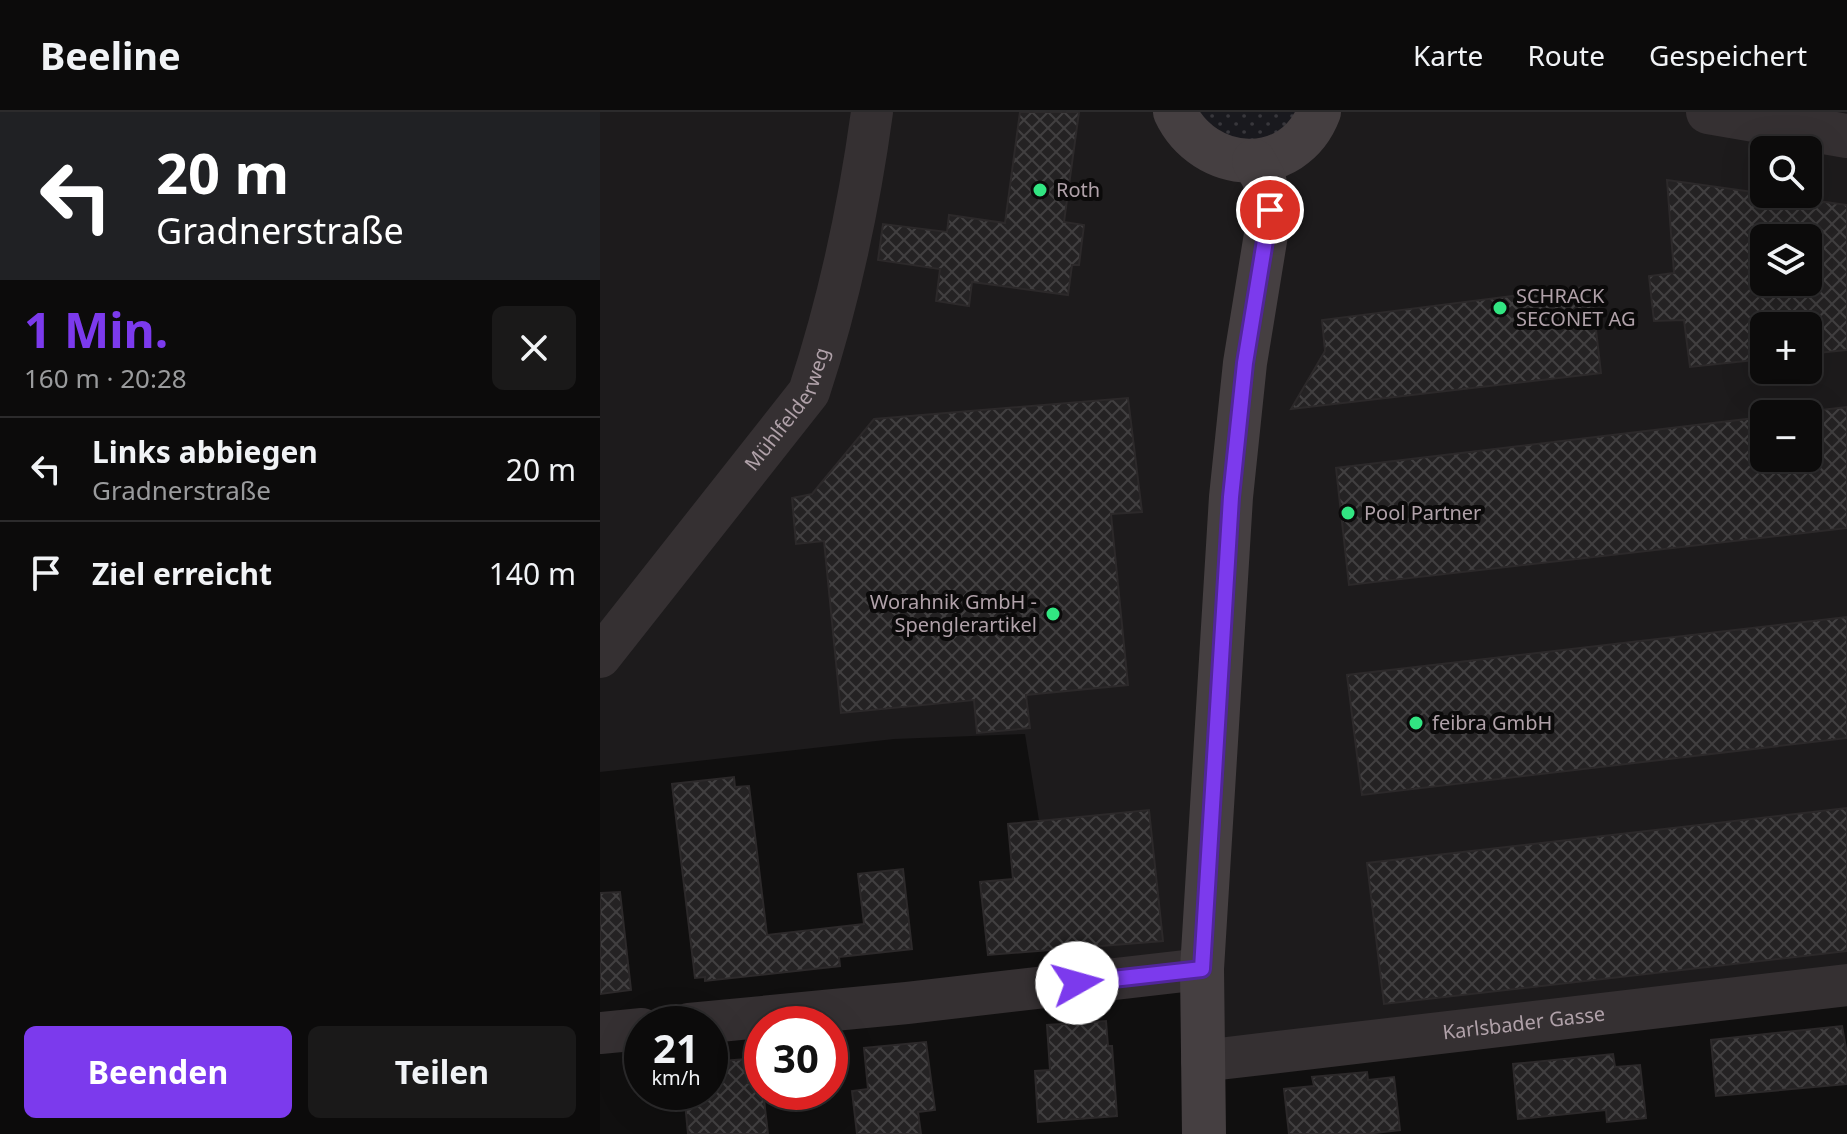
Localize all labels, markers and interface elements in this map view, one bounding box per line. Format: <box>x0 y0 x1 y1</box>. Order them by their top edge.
text: Beeline <box>40 29 181 81</box>
text: Karte <box>1413 36 1483 74</box>
text: Route <box>1527 36 1605 74</box>
text: Gespeichert <box>1649 36 1807 74</box>
text: 20 m <box>156 134 289 210</box>
map controls <box>1750 136 1822 472</box>
button: search <box>1750 136 1822 208</box>
icon: left <box>24 144 128 248</box>
place label: Roth <box>1056 176 1100 203</box>
pin <box>1236 176 1304 244</box>
marker: Roth <box>1031 181 1049 199</box>
icon: arrive <box>1248 188 1292 232</box>
text: Gradnerstraße <box>156 206 404 255</box>
button: layers <box>1750 224 1822 296</box>
place label: SCHRACK SECONET AG <box>1516 282 1636 332</box>
text: 1 Min. <box>24 297 168 362</box>
marker: SCHRACK SECONET AG <box>1491 299 1509 317</box>
button: close <box>492 306 576 390</box>
button: + <box>1750 312 1822 384</box>
street label: Mühlfelderweg <box>738 344 835 476</box>
text: 160 m · 20:28 <box>24 360 187 396</box>
button: − <box>1750 400 1822 472</box>
text: Links abbiegen <box>92 431 318 472</box>
icon: left <box>24 447 68 491</box>
text: 20 m <box>506 449 576 490</box>
text: Gradnerstraße <box>92 472 271 508</box>
place label: Pool Partner <box>1364 499 1481 526</box>
marker: Pool Partner <box>1339 504 1357 522</box>
icon: arrive <box>24 551 68 595</box>
text: Ziel erreicht <box>92 553 272 594</box>
text: 140 m <box>489 553 576 594</box>
place label: Worahnik GmbH - Spenglerartikel <box>870 588 1037 638</box>
marker: Worahnik GmbH - Spenglerartikel <box>1044 605 1062 623</box>
place label: feibra GmbH <box>1432 709 1552 736</box>
marker: feibra GmbH <box>1407 714 1425 732</box>
position arrow <box>1035 941 1119 1025</box>
street label: Karlsbader Gasse <box>1441 1000 1606 1046</box>
speed limit sign: 30 <box>744 1006 848 1110</box>
text: 21 <box>653 1020 699 1075</box>
button: Beenden <box>24 1026 292 1118</box>
button: Teilen <box>308 1026 576 1118</box>
text: km/h <box>651 1064 701 1091</box>

